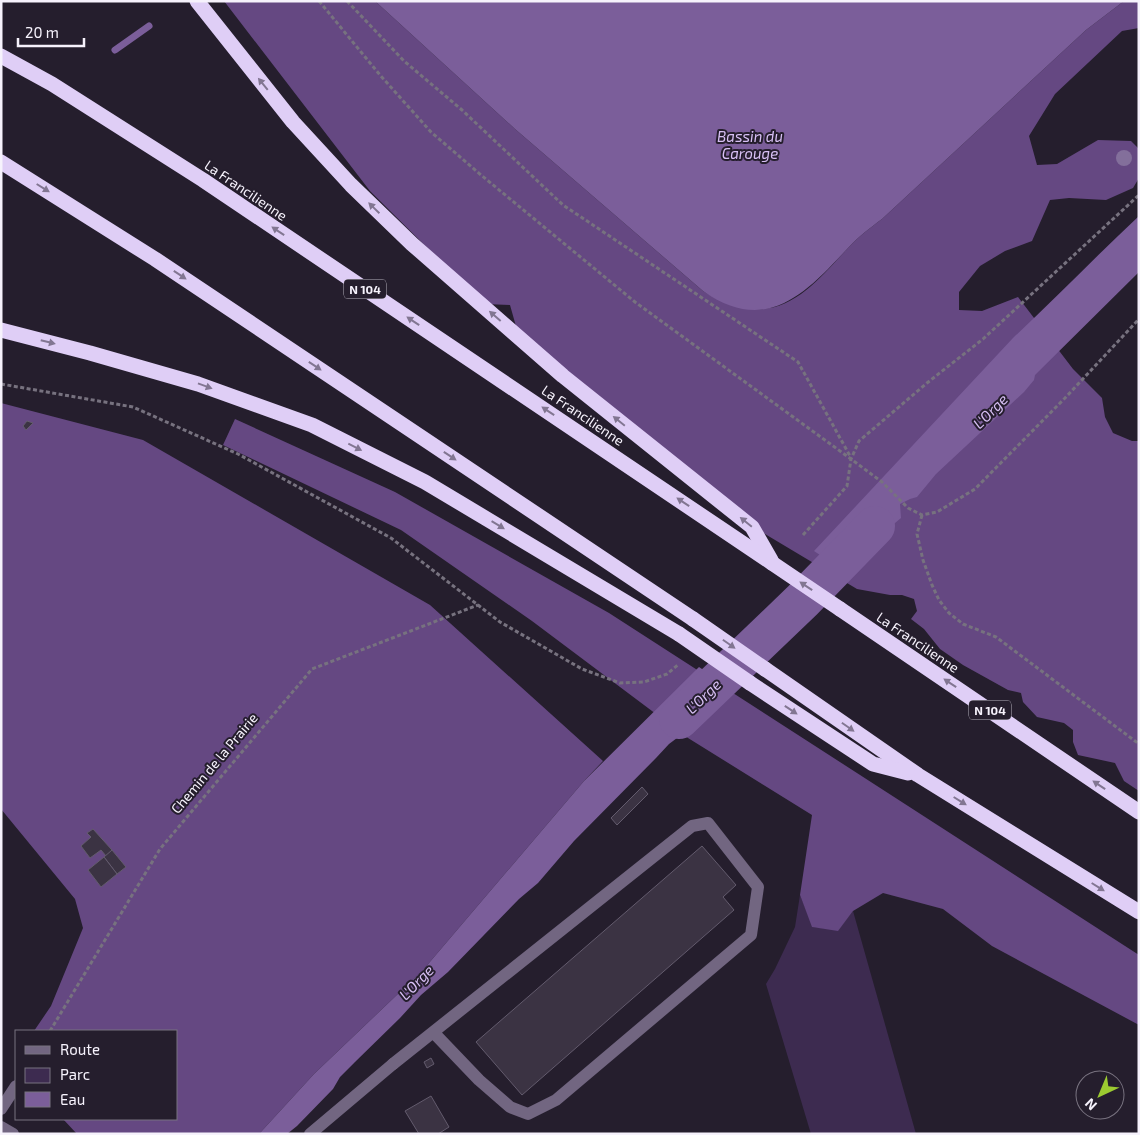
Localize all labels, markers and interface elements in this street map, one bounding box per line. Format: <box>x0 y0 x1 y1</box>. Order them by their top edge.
scale bar <box>18 15 84 47</box>
text: 20 m <box>25 23 59 41</box>
one-way arrow <box>257 78 268 91</box>
water label: Bassin du Carouge <box>717 127 783 162</box>
street label: La Francilienne <box>201 156 291 224</box>
one-way arrow <box>36 183 49 193</box>
one-way arrow <box>368 202 380 214</box>
one-way arrow <box>272 226 285 235</box>
one-way arrow <box>173 270 187 280</box>
road number: N 104 <box>344 280 386 298</box>
one-way arrow <box>488 311 501 322</box>
one-way arrow <box>407 316 420 326</box>
one-way arrow <box>41 338 56 346</box>
one-way arrow <box>308 361 322 371</box>
street label: La Francilienne <box>538 381 628 449</box>
one-way arrow <box>198 383 213 391</box>
water label: L'Orge <box>969 390 1011 432</box>
one-way arrow <box>542 407 555 416</box>
one-way arrow <box>613 415 626 426</box>
one-way arrow <box>348 443 363 451</box>
one-way arrow <box>443 451 457 461</box>
one-way arrow <box>677 497 690 507</box>
one-way arrow <box>740 517 753 528</box>
one-way arrow <box>491 520 504 529</box>
one-way arrow <box>799 581 813 590</box>
street label: La Francilienne <box>873 608 963 676</box>
one-way arrow <box>722 639 736 649</box>
water label: L'Orge <box>682 675 724 717</box>
one-way arrow <box>943 678 957 688</box>
road number: N 104 <box>969 700 1011 720</box>
one-way arrow <box>784 705 798 714</box>
street label: Chemin de la Prairie <box>167 709 261 817</box>
one-way arrow <box>841 722 855 732</box>
one-way arrow <box>1092 780 1105 790</box>
one-way arrow <box>953 796 966 806</box>
one-way arrow <box>1091 882 1104 891</box>
water label: L'Orge <box>395 961 437 1003</box>
legend <box>15 1030 178 1120</box>
text: Route <box>60 1040 100 1058</box>
text: Parc <box>60 1065 90 1083</box>
north arrow <box>1075 1070 1125 1120</box>
text: Eau <box>60 1090 85 1108</box>
text: N <box>1081 1095 1100 1114</box>

